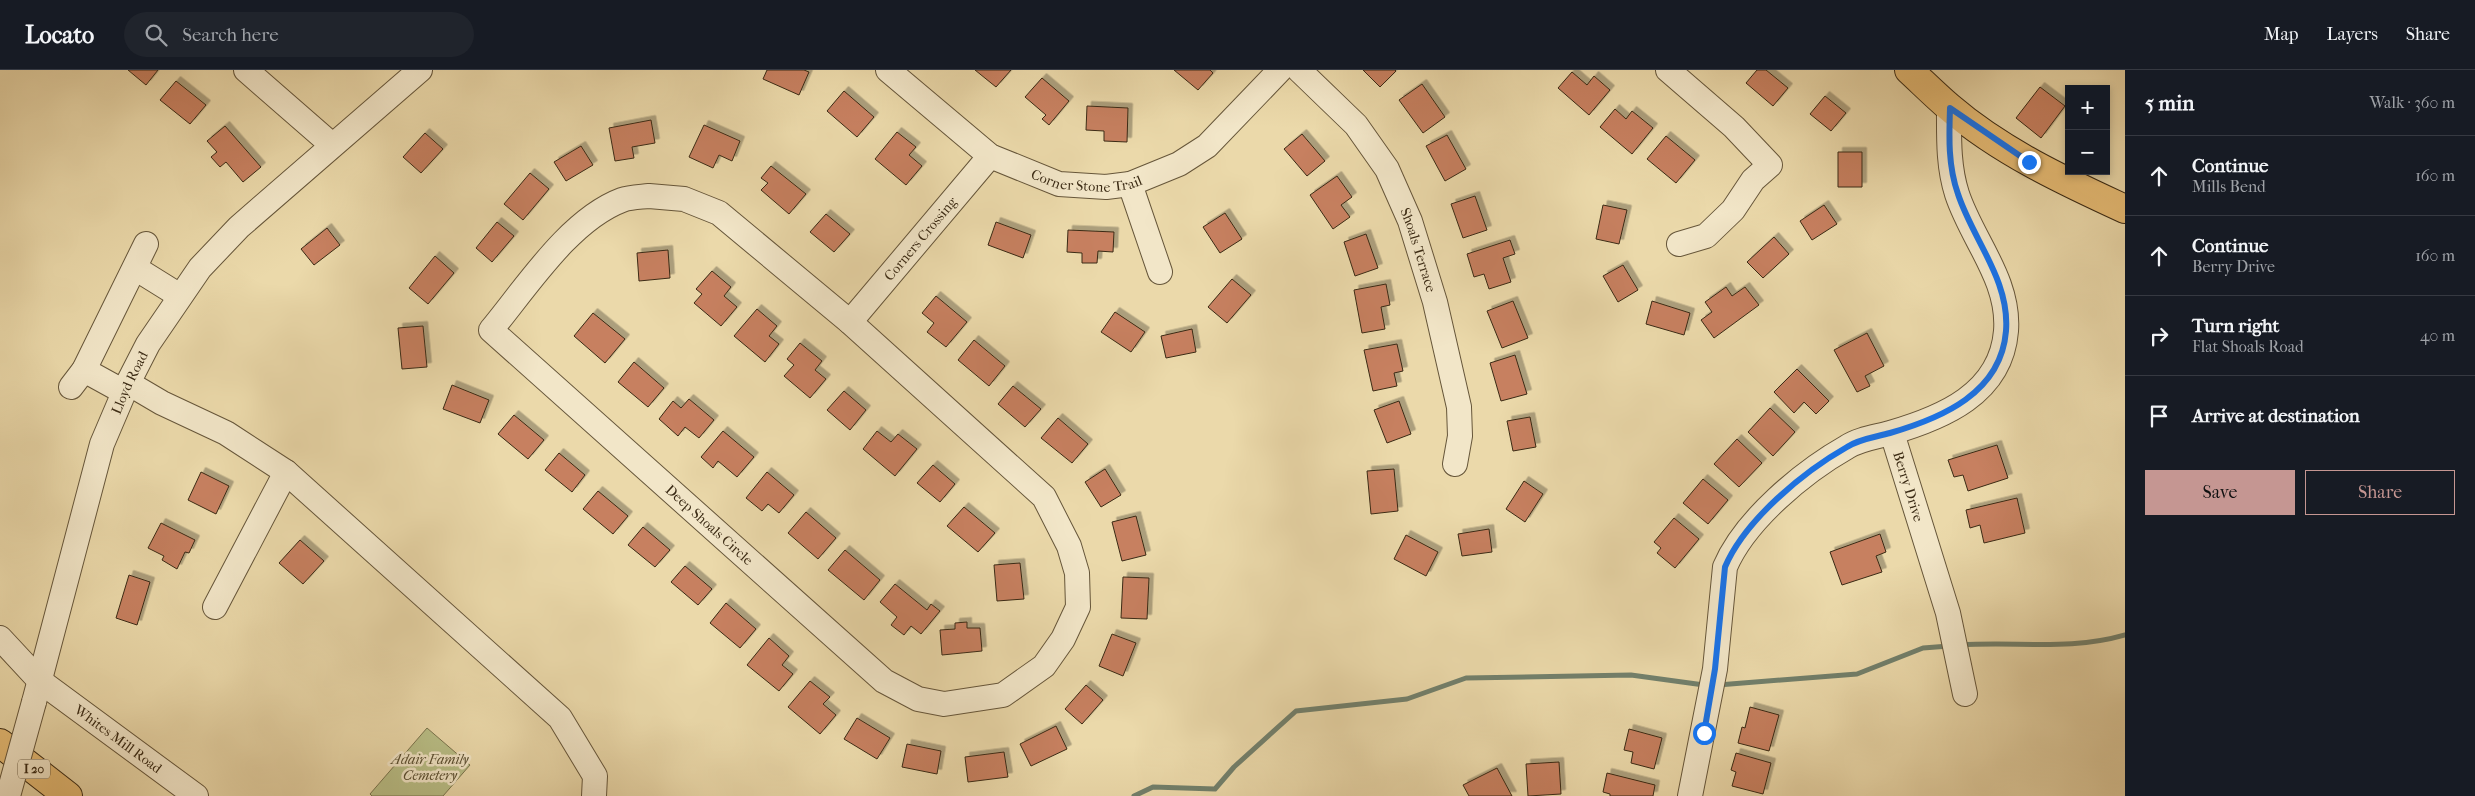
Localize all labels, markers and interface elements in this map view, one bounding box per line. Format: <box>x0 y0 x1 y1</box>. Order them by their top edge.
search box <box>124 12 474 57</box>
text: Locato <box>25 21 94 49</box>
icon: search <box>142 21 170 49</box>
text: Search here <box>182 24 279 46</box>
text: Map <box>2264 24 2298 45</box>
text: Layers <box>2326 24 2378 45</box>
text: Share <box>2406 24 2450 45</box>
map controls <box>2065 85 2110 175</box>
button: + <box>2065 85 2110 130</box>
text: 5 min <box>2145 91 2194 115</box>
text: Walk · 360 m <box>2369 93 2455 112</box>
button: − <box>2065 130 2110 175</box>
route end <box>2018 151 2041 174</box>
text: Continue <box>2192 155 2268 177</box>
icon: ahead <box>2145 162 2173 190</box>
street label: Corner Stone Trail <box>1029 165 1145 196</box>
text: 160 m <box>2415 166 2455 185</box>
text: Mills Bend <box>2192 177 2266 196</box>
street label: Corners Crossing <box>880 193 961 284</box>
street label: Shoals Terrace <box>1397 205 1440 294</box>
text: Continue <box>2192 235 2268 257</box>
icon: ahead <box>2145 242 2173 270</box>
text: 160 m <box>2415 246 2455 265</box>
text: Berry Drive <box>2192 257 2275 276</box>
text: Turn right <box>2192 315 2279 337</box>
icon: right <box>2145 322 2173 350</box>
text: 40 m <box>2420 326 2455 345</box>
text: Flat Shoals Road <box>2192 337 2304 356</box>
street label: Lloyd Road <box>107 348 152 417</box>
icon: arrive <box>2145 402 2173 430</box>
text: Arrive at destination <box>2192 405 2360 427</box>
street label: Berry Drive <box>1890 449 1928 524</box>
button: Save <box>2145 470 2295 515</box>
button: Share <box>2305 470 2455 515</box>
street label: Deep Shoals Circle <box>662 481 756 569</box>
street label: Whites Mill Road <box>70 700 166 777</box>
route start <box>1693 722 1716 745</box>
park label: Adair Family Cemetery <box>389 751 470 784</box>
road number: I 20 <box>18 760 50 779</box>

